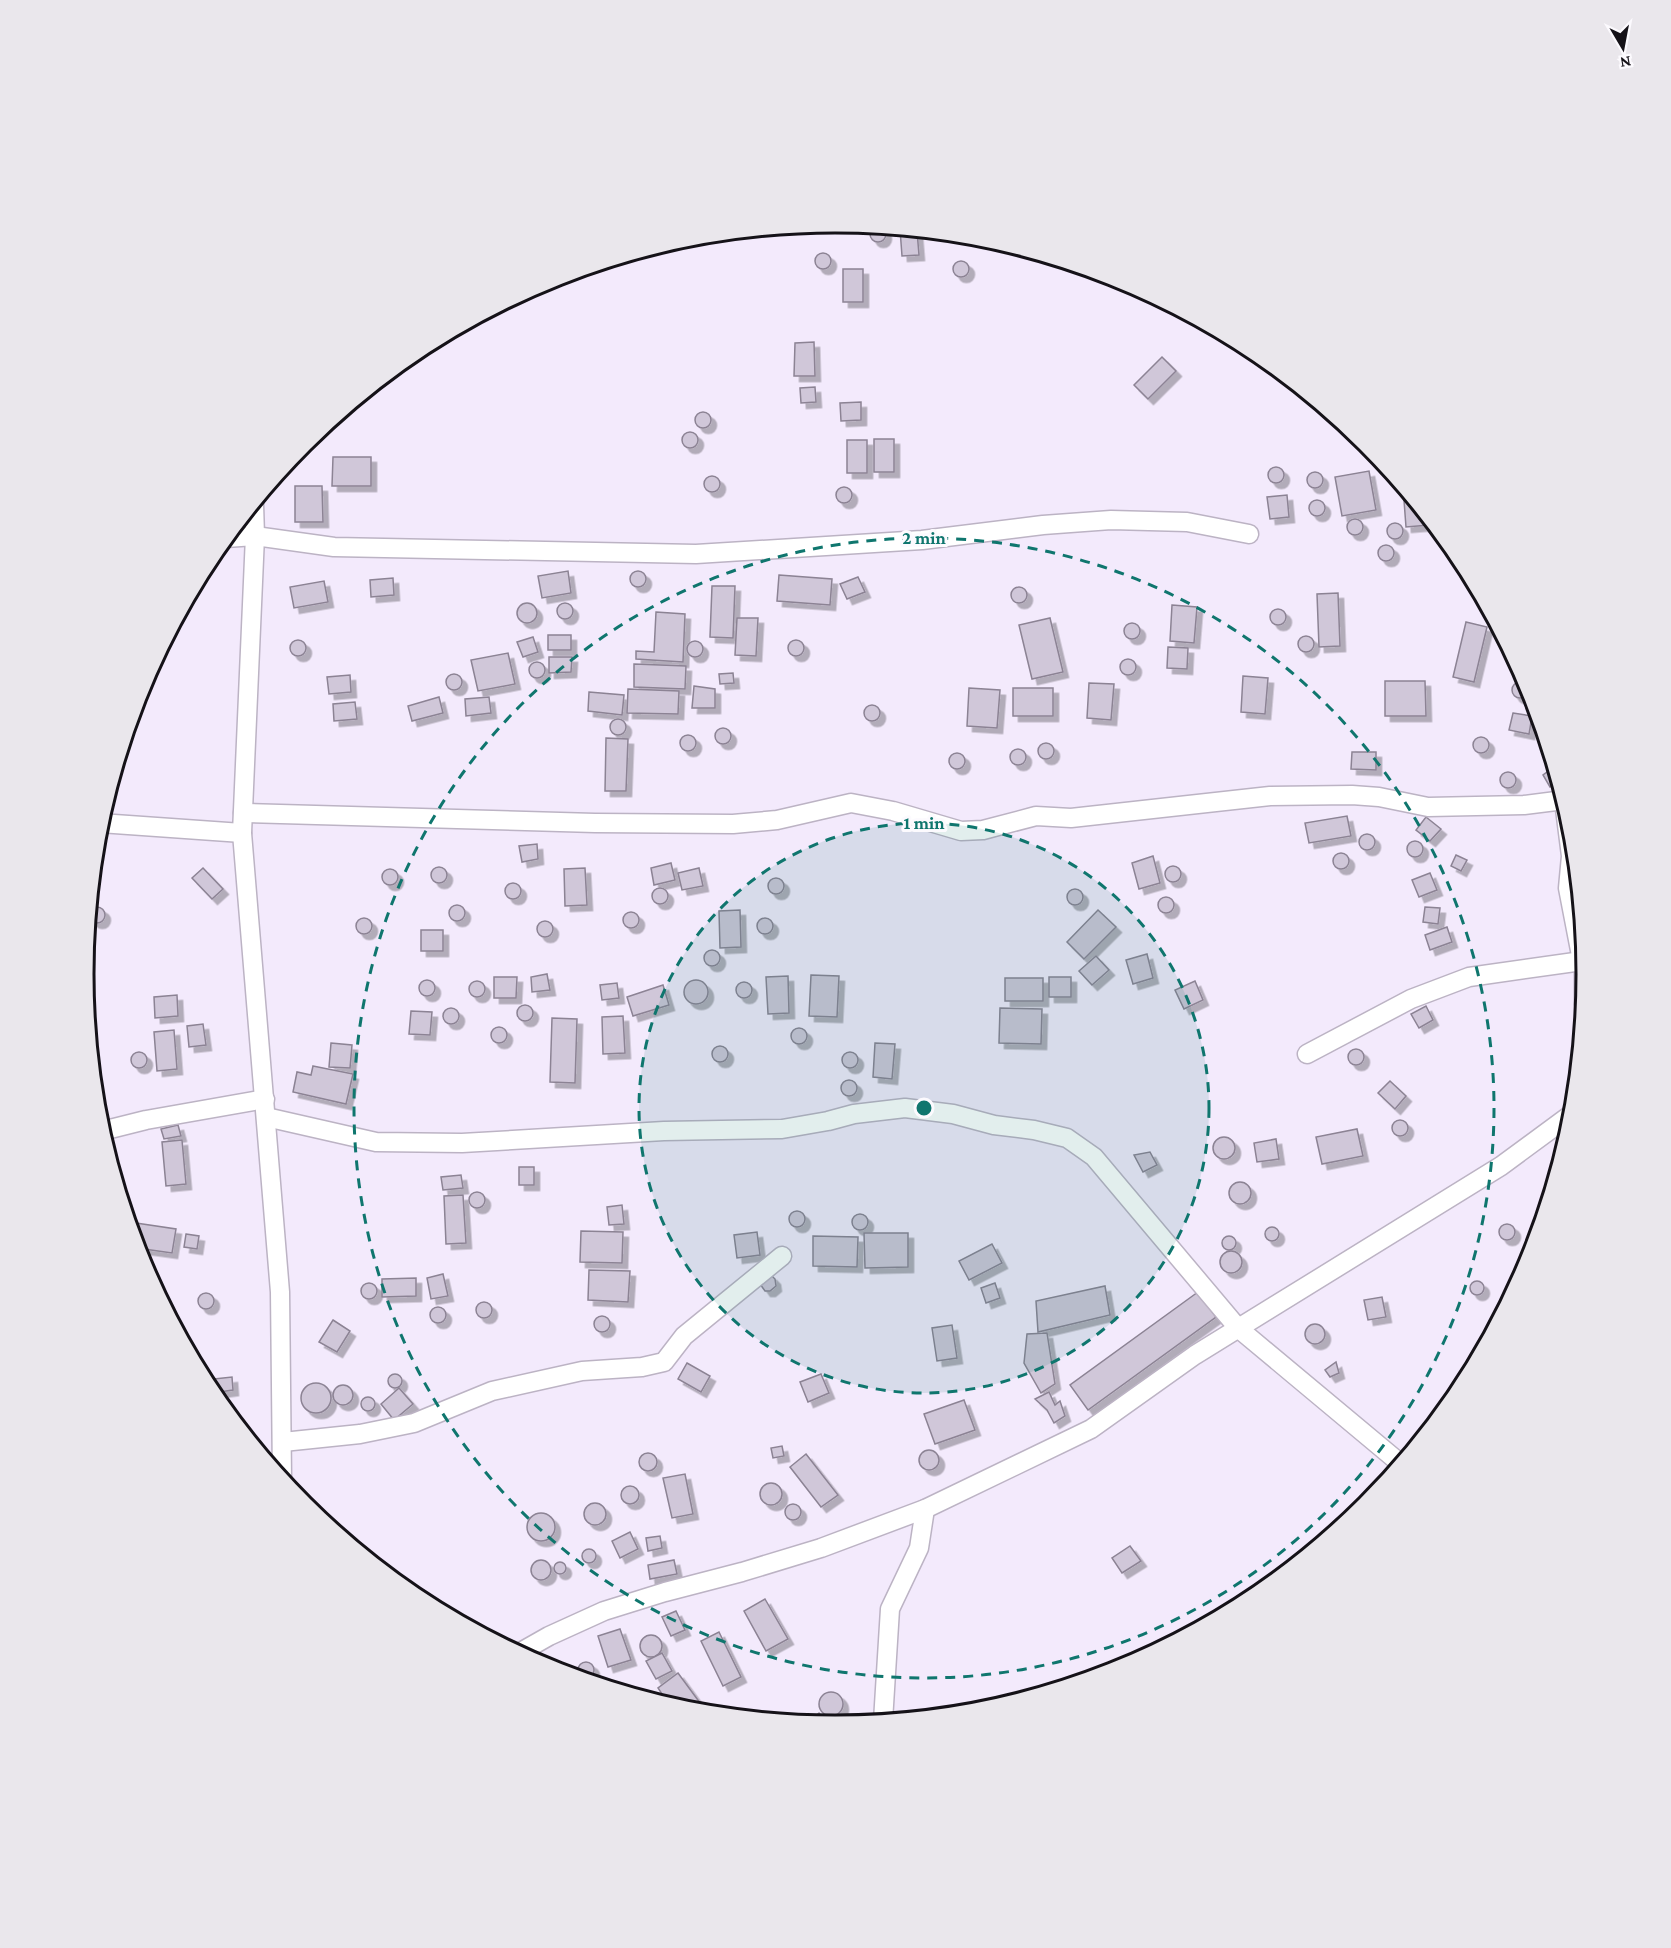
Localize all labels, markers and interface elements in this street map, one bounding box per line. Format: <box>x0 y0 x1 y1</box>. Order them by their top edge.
north arrow <box>1593 18 1653 78</box>
text: N <box>1619 53 1632 72</box>
text: 2 min <box>902 528 946 548</box>
text: 1 min <box>904 813 945 833</box>
centre of rings <box>914 1098 934 1118</box>

